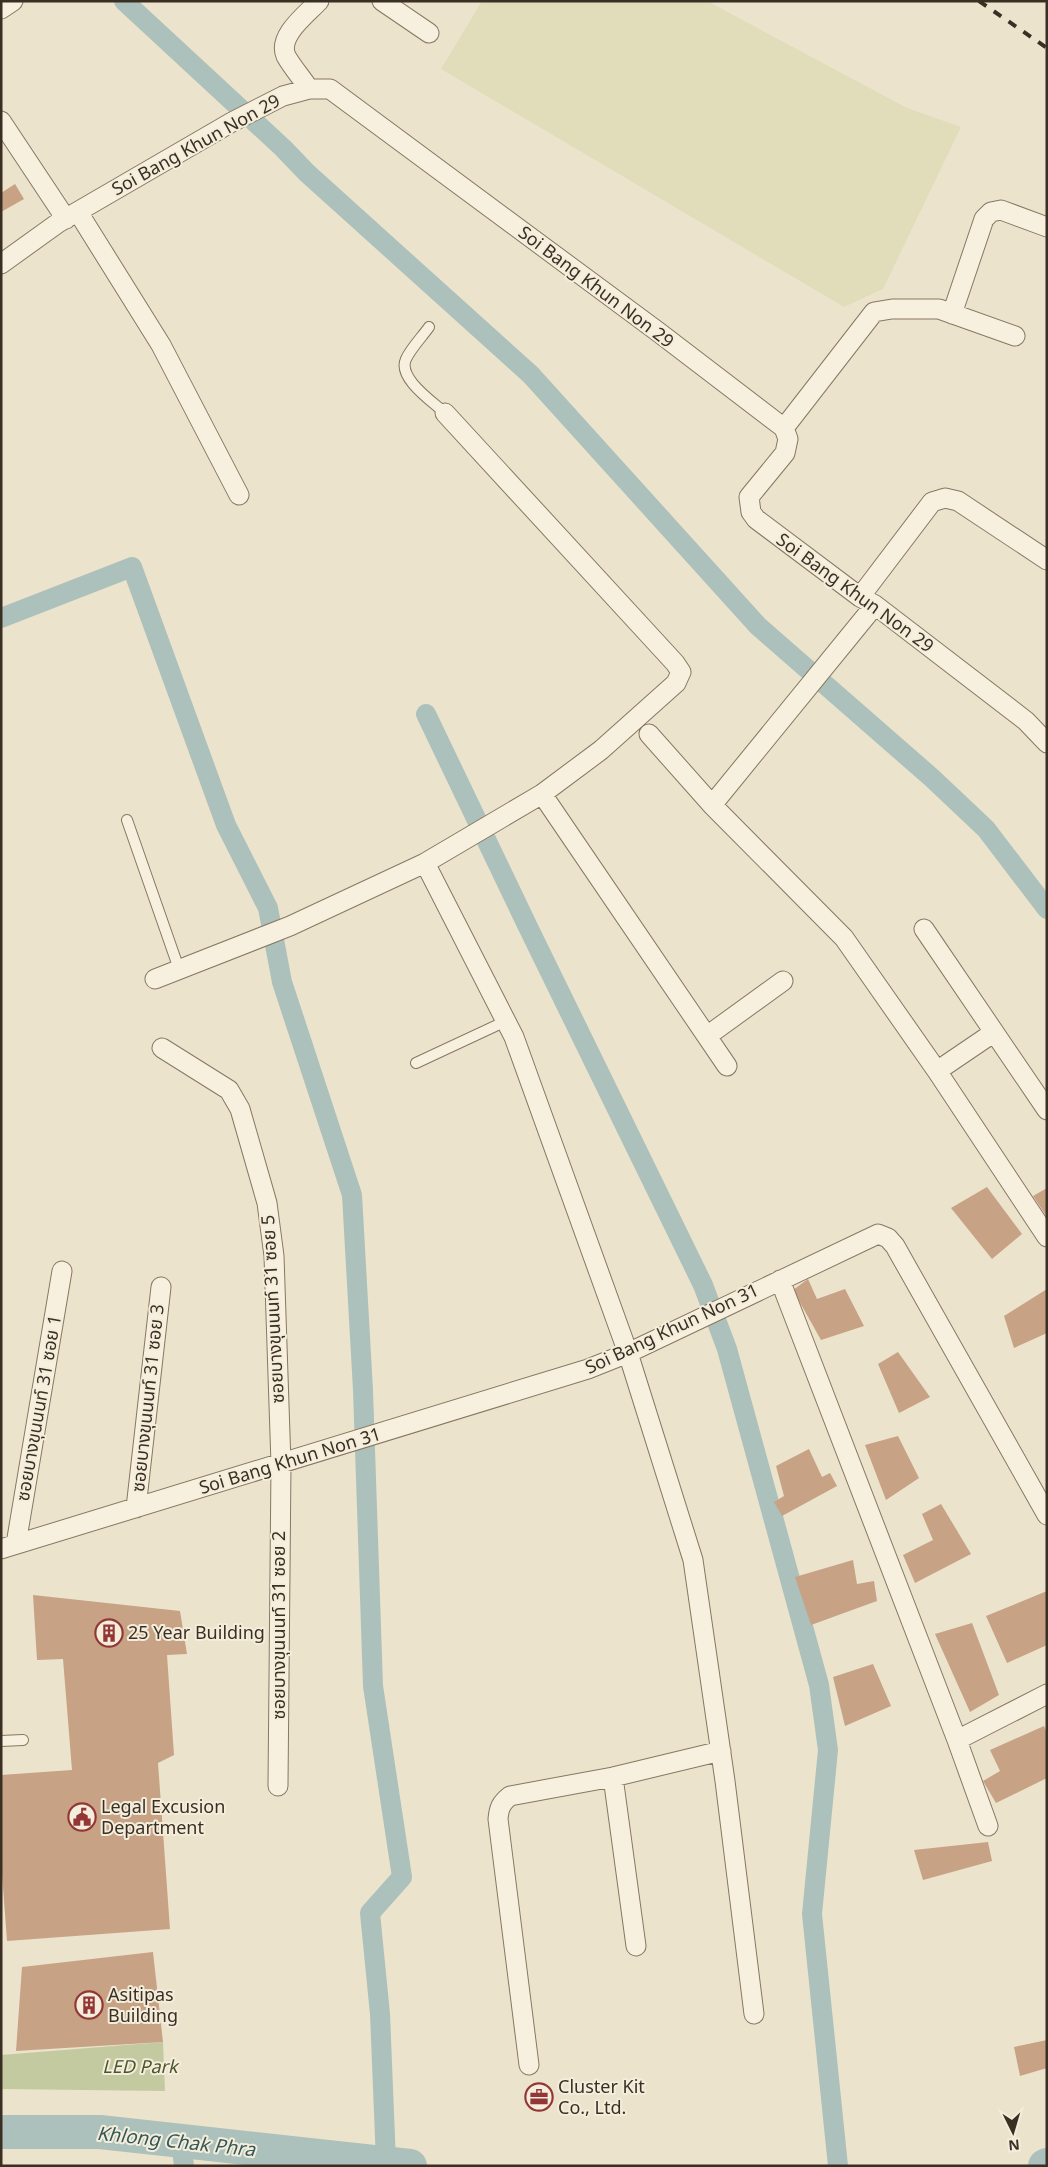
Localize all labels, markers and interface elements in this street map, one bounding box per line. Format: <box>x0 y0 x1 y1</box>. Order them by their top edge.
street label: Soi Bang Khun Non 29 <box>107 88 285 203</box>
street label: Soi Bang Khun Non 29 <box>512 220 679 355</box>
street label: Soi Bang Khun Non 29 <box>770 527 939 660</box>
street label: ซอยบางขุนนนท์ 31 ซอย 5 <box>255 1214 292 1404</box>
street label: Soi Bang Khun Non 31 <box>581 1277 764 1382</box>
street label: ซอยบางขุนนนท์ 31 ซอย 3 <box>125 1303 172 1493</box>
street label: ซอยบางขุนนนท์ 31 ซอย 1 <box>10 1313 69 1503</box>
street label: Soi Bang Khun Non 31 <box>196 1421 384 1502</box>
street label: ซอยบางขุนนนท์ 31 ซอย 2 <box>266 1531 293 1719</box>
building icon: 25 Year Building <box>94 1618 124 1648</box>
place label: 25 Year Building <box>128 1620 265 1647</box>
place label: Legal Excusion Department <box>101 1794 225 1842</box>
public building icon: Legal Excusion Department <box>67 1802 97 1832</box>
place label: Asitipas Building <box>108 1982 178 2030</box>
building icon: Asitipas Building <box>74 1990 104 2020</box>
park label: LED Park <box>102 2054 180 2081</box>
place label: Cluster Kit Co., Ltd. <box>558 2074 645 2122</box>
office icon: Cluster Kit Co., Ltd. <box>524 2082 554 2112</box>
north arrow <box>988 2107 1038 2157</box>
water label: Khlong Chak Phra <box>95 2120 258 2165</box>
text: N <box>1008 2133 1021 2155</box>

